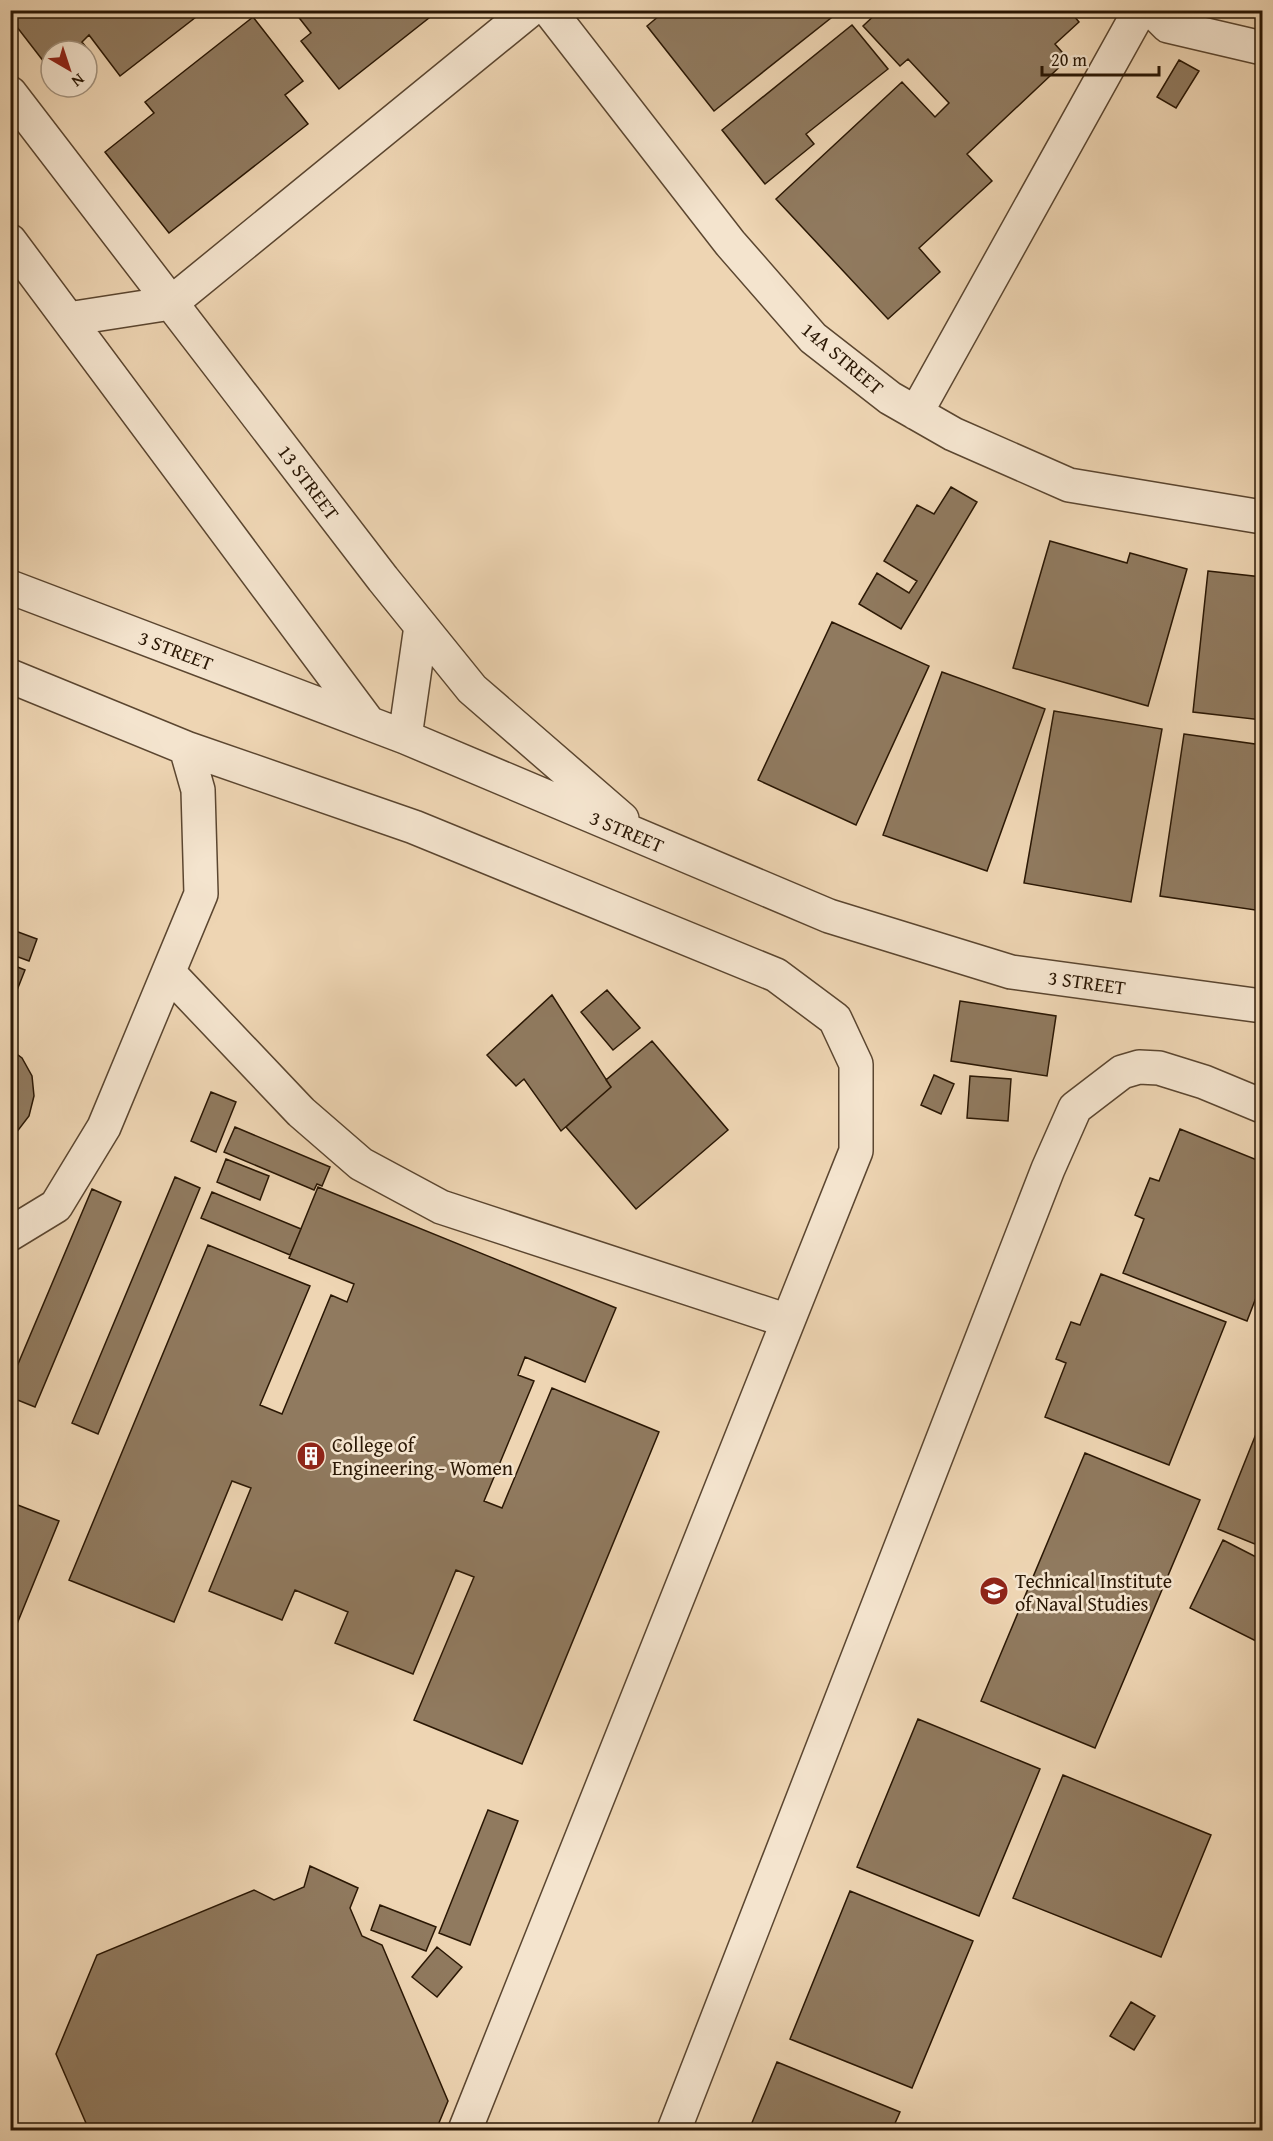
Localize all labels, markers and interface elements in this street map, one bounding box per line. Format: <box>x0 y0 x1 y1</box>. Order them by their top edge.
north arrow <box>39 39 99 99</box>
scale bar <box>1042 39 1159 77</box>
text: 20 m <box>1051 46 1087 73</box>
text: N <box>66 68 90 94</box>
street label: 14A STREET <box>795 315 891 401</box>
street label: 13 STREET <box>271 438 347 526</box>
street label: 3 STREET <box>134 622 218 678</box>
street label: 3 STREET <box>585 802 669 860</box>
street label: 3 STREET <box>1046 962 1128 1002</box>
place label: College of Engineering - Women <box>332 1430 513 1482</box>
building icon: College of Engineering - Women <box>295 1440 327 1472</box>
place label: Technical Institute of Naval Studies <box>1015 1566 1172 1618</box>
school or university icon: Technical Institute of Naval Studies <box>978 1575 1010 1607</box>

